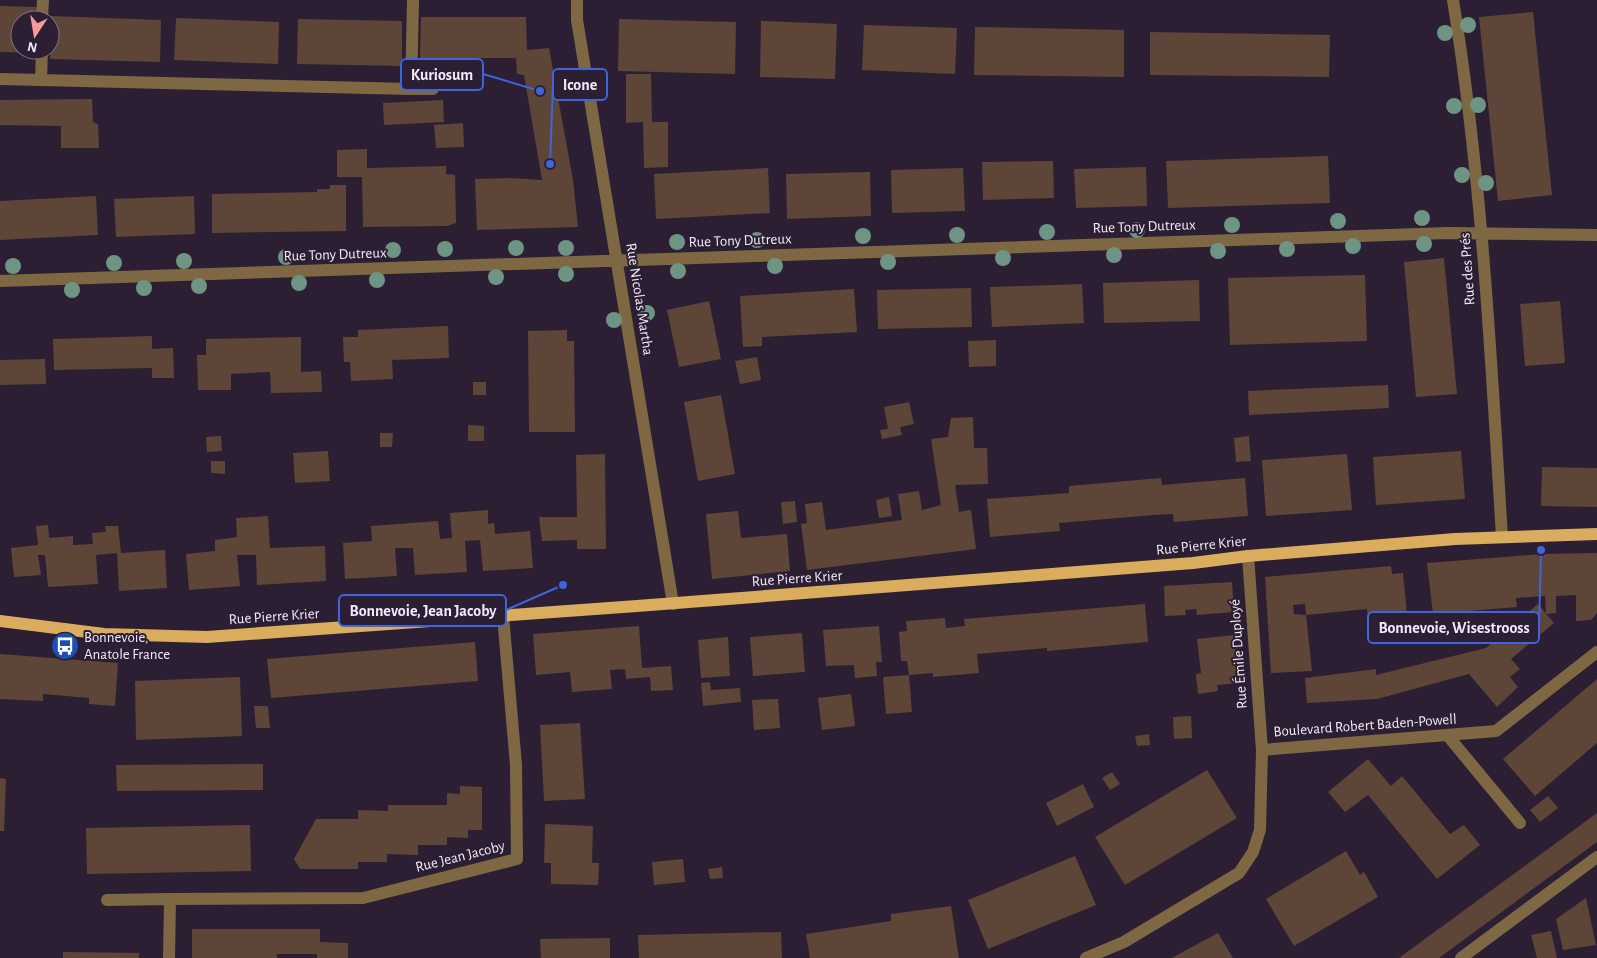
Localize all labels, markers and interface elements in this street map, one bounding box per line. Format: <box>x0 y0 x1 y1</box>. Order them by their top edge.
north arrow <box>10 10 60 60</box>
text: N <box>26 39 39 55</box>
callout: Kuriosum <box>401 59 483 90</box>
text: Kuriosum <box>411 67 473 83</box>
callout: Icone <box>553 69 607 100</box>
text: Icone <box>563 77 598 93</box>
street label: Rue Tony Dutreux <box>1092 217 1196 236</box>
street label: Rue Tony Dutreux <box>688 231 792 250</box>
street label: Rue des Prés <box>1457 232 1478 306</box>
street label: Rue Nicolas Martha <box>623 242 656 356</box>
street label: Rue Tony Dutreux <box>283 245 387 264</box>
street label: Rue Pierre Krier <box>1155 533 1247 558</box>
street label: Rue Pierre Krier <box>751 568 843 589</box>
callout: Bonnevoie, Jean Jacoby <box>339 595 506 626</box>
street label: Rue Émile Duployé <box>1225 599 1250 709</box>
text: Bonnevoie, Jean Jacoby <box>350 603 497 620</box>
street label: Rue Pierre Krier <box>228 606 320 627</box>
callout: Bonnevoie, Wisestrooss <box>1368 612 1539 643</box>
text: Bonnevoie, Wisestrooss <box>1378 620 1530 636</box>
place label: Bonnevoie, Anatole France <box>84 630 170 662</box>
bus stop icon: Bonnevoie, Anatole France <box>50 631 80 661</box>
street label: Boulevard Robert Baden-Powell <box>1273 712 1457 739</box>
street label: Rue Jean Jacoby <box>414 838 507 875</box>

